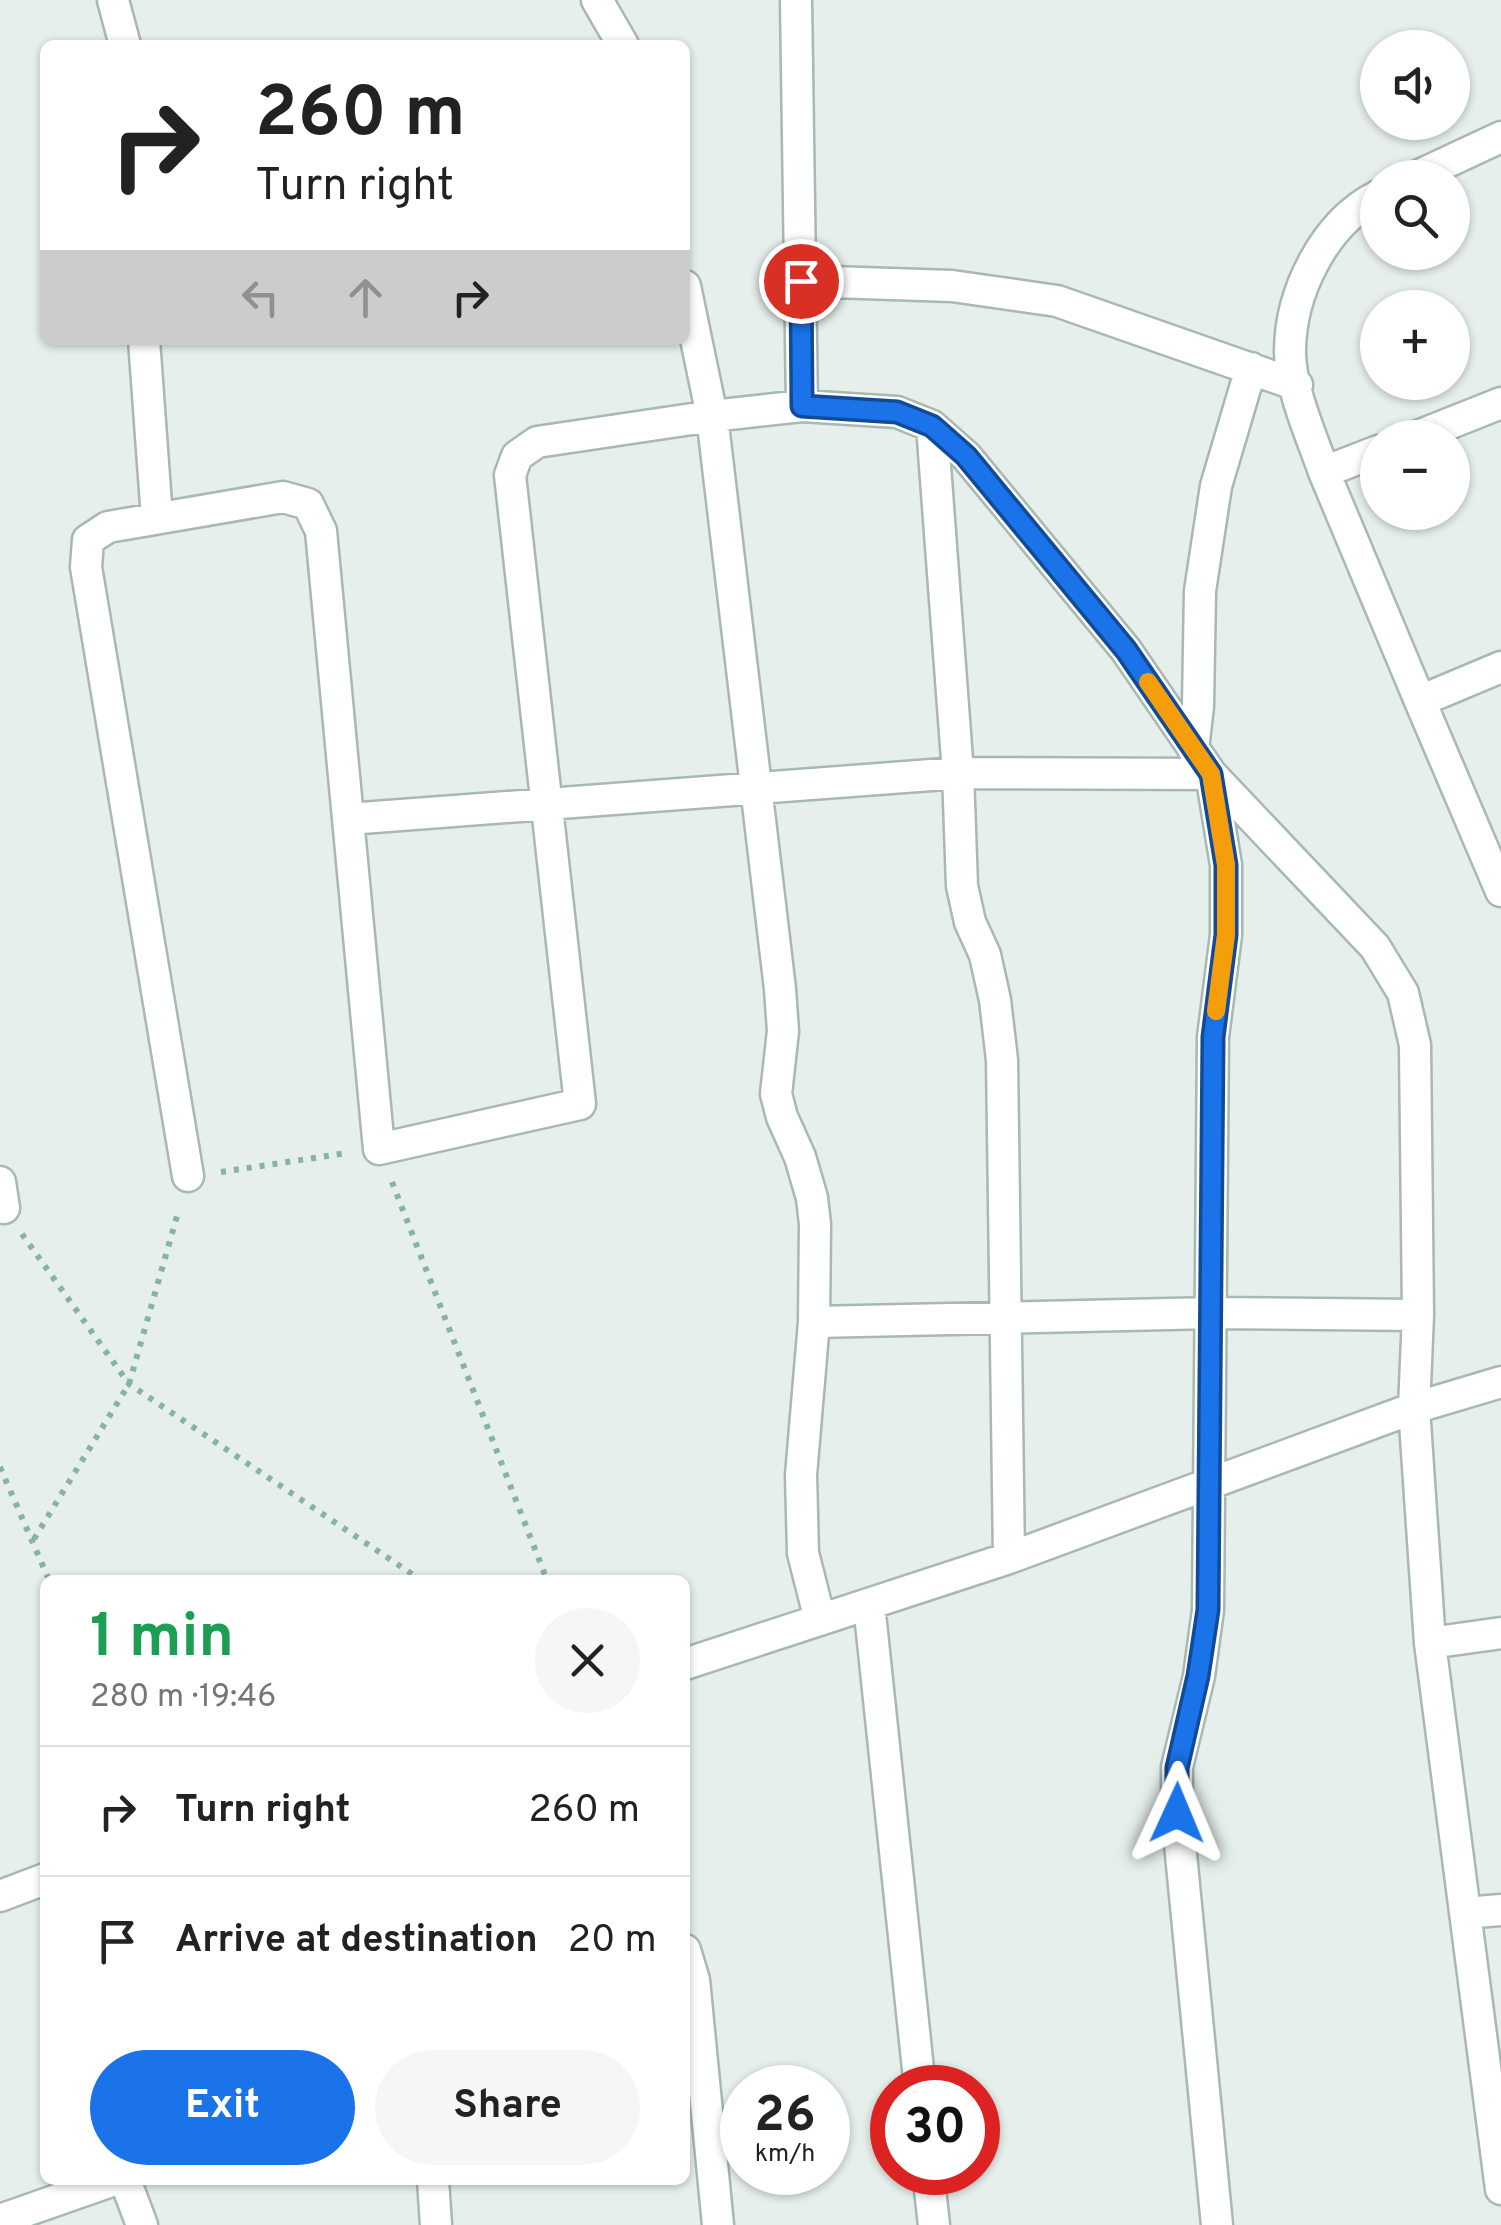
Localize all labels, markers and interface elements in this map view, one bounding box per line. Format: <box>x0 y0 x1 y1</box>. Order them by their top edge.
map controls <box>1360 30 1470 530</box>
button: sound <box>1360 30 1470 140</box>
text: 260 m <box>255 72 466 161</box>
icon: right <box>90 80 220 210</box>
text: Turn right <box>255 159 454 216</box>
button: search <box>1360 160 1470 270</box>
pin <box>759 239 844 324</box>
icon: arrive <box>774 254 829 309</box>
icon: left <box>233 270 288 325</box>
icon: ahead <box>338 270 393 325</box>
icon: right <box>443 270 498 325</box>
button: + <box>1360 290 1470 400</box>
button: − <box>1360 420 1470 530</box>
text: 1 min <box>90 1602 234 1678</box>
button: close <box>535 1608 640 1713</box>
text: 280 m · 19:46 <box>90 1678 276 1718</box>
position arrow <box>1125 1761 1229 1865</box>
icon: right <box>90 1784 145 1839</box>
text: Turn right <box>175 1787 350 1836</box>
text: 260 m <box>529 1787 640 1836</box>
icon: arrive <box>90 1914 145 1969</box>
text: Arrive at destination <box>175 1917 538 1966</box>
text: 20 m <box>568 1917 657 1966</box>
button: Exit <box>90 2050 355 2165</box>
button: Share <box>375 2050 640 2165</box>
speed limit sign: 30 <box>870 2065 1000 2195</box>
text: 26 <box>754 2086 816 2149</box>
text: km/h <box>755 2139 815 2171</box>

